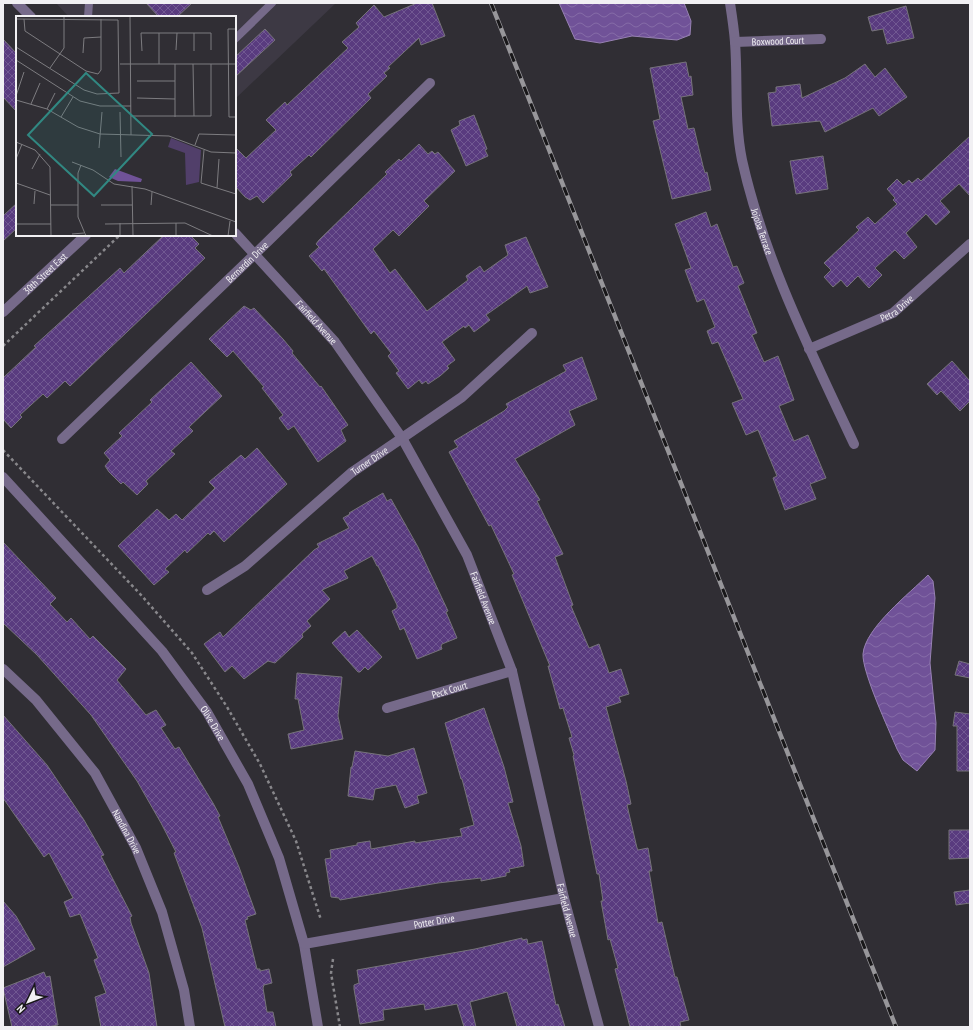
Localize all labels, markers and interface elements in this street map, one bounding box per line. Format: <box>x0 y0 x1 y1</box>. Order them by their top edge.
inset map <box>16 16 236 236</box>
street label: Boxwood Court <box>751 33 805 48</box>
street label: Jojoba Terrace <box>748 206 776 256</box>
street label: Bernardin Drive <box>223 238 271 285</box>
street label: 30th Street East <box>20 249 70 297</box>
street label: Petra Drive <box>878 292 916 324</box>
street label: Fairfield Avenue <box>293 297 340 347</box>
street label: Turner Drive <box>348 443 390 478</box>
street label: Fairfield Avenue <box>468 570 500 626</box>
street label: Peck Court <box>430 678 469 701</box>
street label: Olive Drive <box>198 703 228 743</box>
street label: Nandina Drive <box>110 807 144 856</box>
street label: Fairfield Avenue <box>554 882 581 939</box>
street label: Potter Drive <box>413 911 455 931</box>
north arrow <box>8 982 48 1022</box>
text: N <box>14 1002 28 1016</box>

